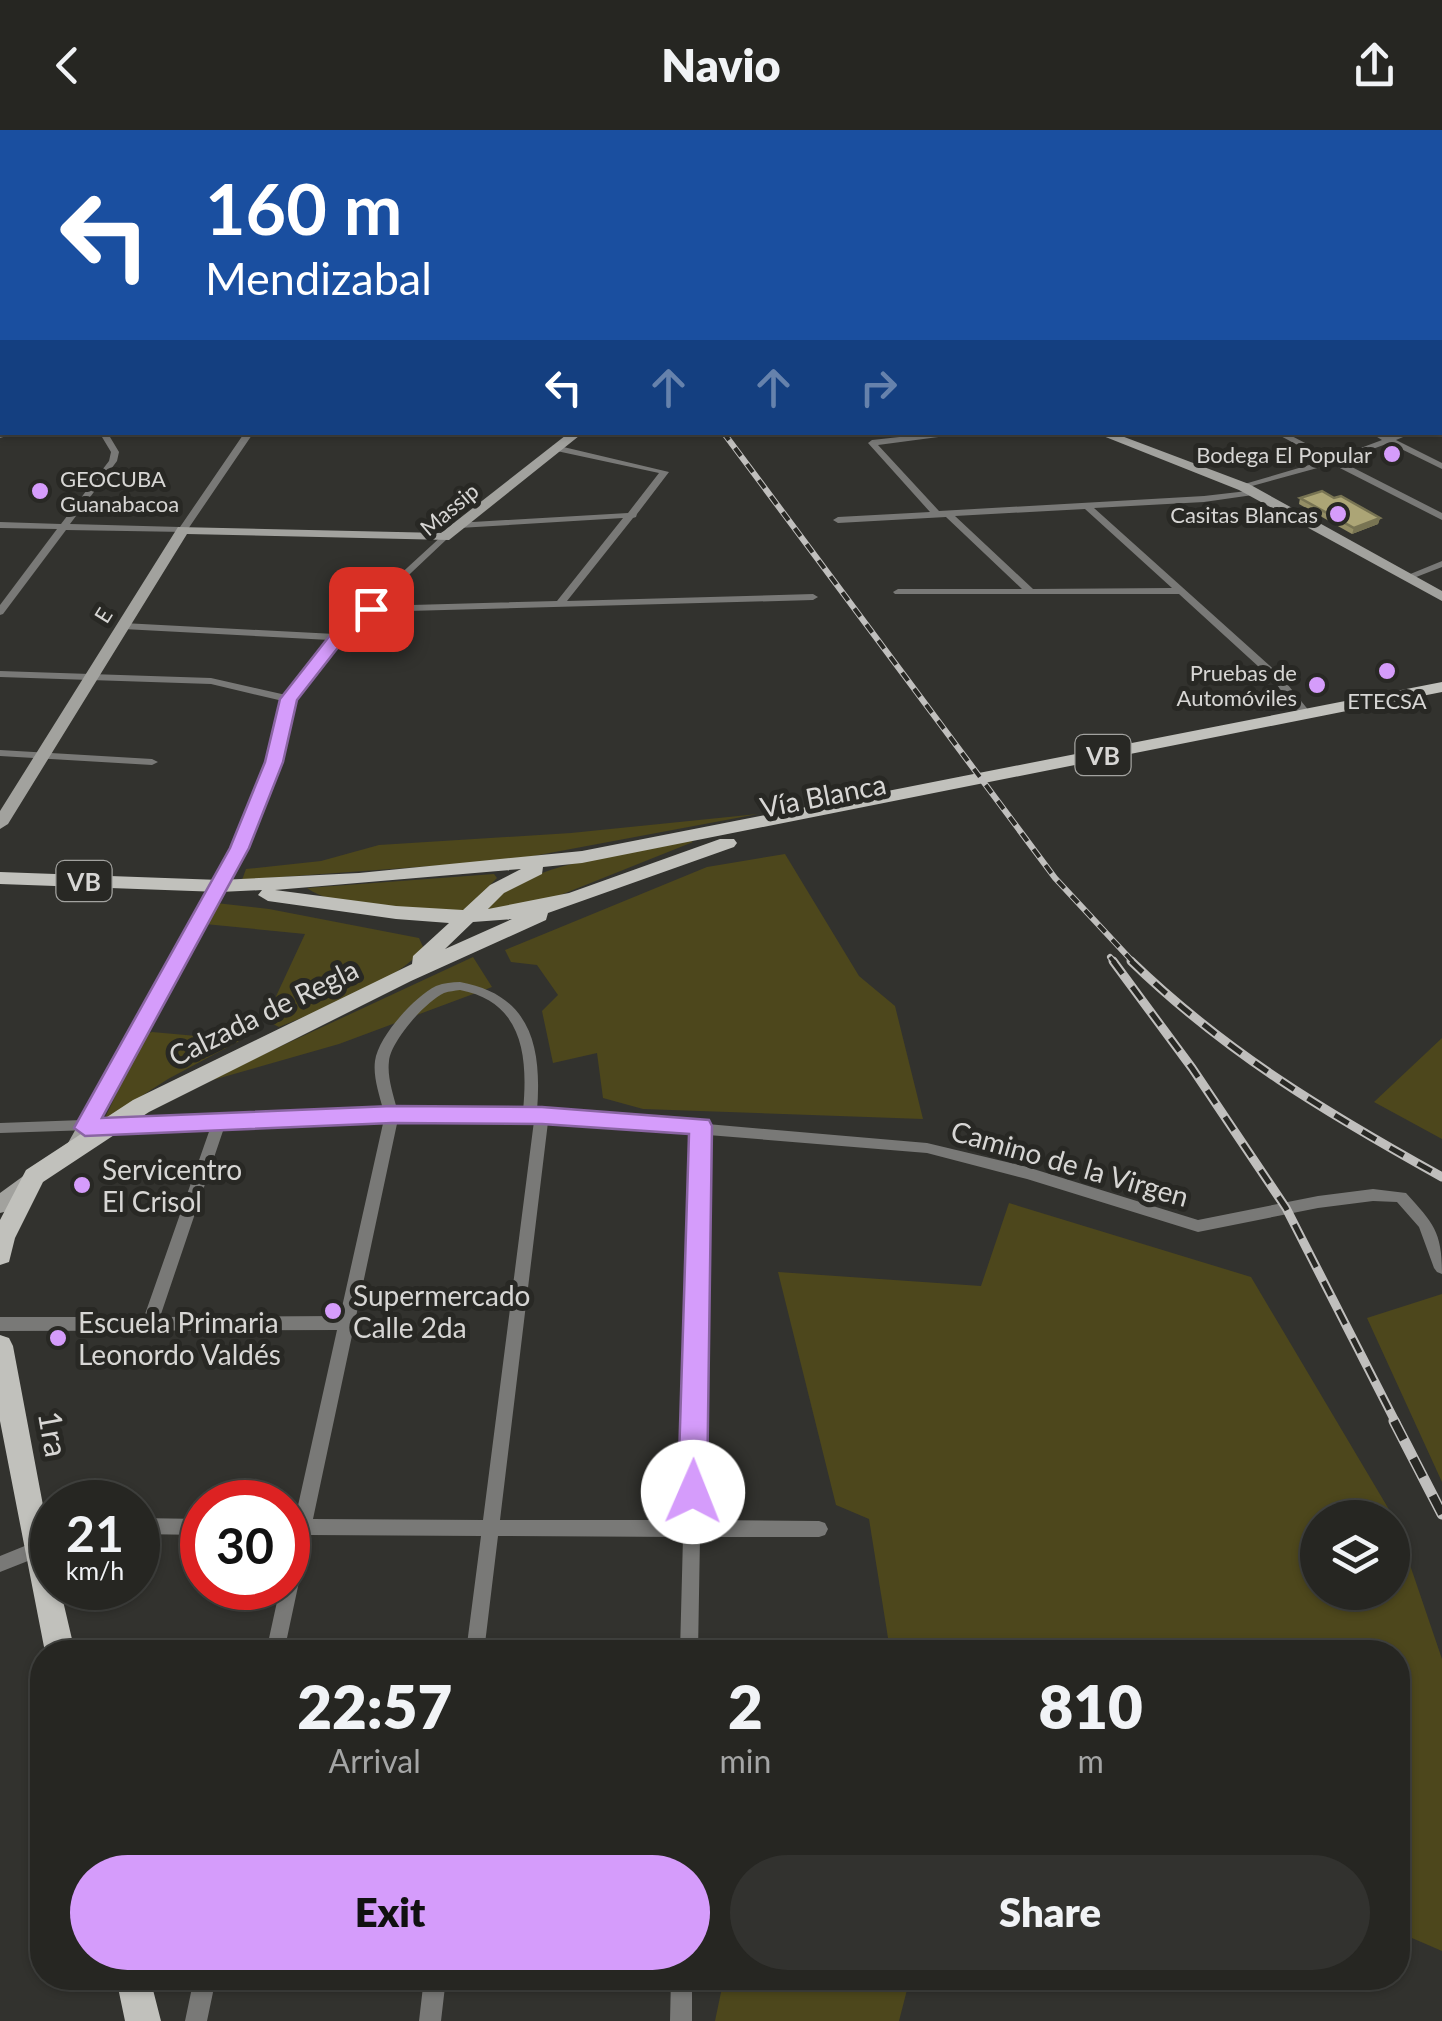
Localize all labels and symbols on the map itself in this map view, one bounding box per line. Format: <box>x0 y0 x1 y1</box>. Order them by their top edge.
place label: Bodega El Popular <box>1196 441 1372 468</box>
marker: Bodega El Popular <box>1381 443 1403 465</box>
place label: GEOCUBA Guanabacoa <box>60 465 179 517</box>
street label: Massip <box>414 477 484 541</box>
marker: GEOCUBA Guanabacoa <box>29 480 51 502</box>
place label: Casitas Blancas <box>1170 501 1318 528</box>
marker: Casitas Blancas <box>1327 503 1349 525</box>
pin <box>329 567 414 652</box>
street label: E <box>88 602 118 628</box>
place label: Pruebas de Automóviles <box>1177 659 1297 711</box>
marker: ETECSA <box>1376 660 1398 682</box>
marker: Pruebas de Automóviles <box>1306 674 1328 696</box>
place label: ETECSA <box>1347 687 1427 714</box>
road number: VB <box>1076 735 1130 775</box>
street label: Vía Blanca <box>757 766 889 824</box>
road number: VB <box>56 861 112 901</box>
street label: Calzada de Regla <box>163 951 363 1073</box>
street label: Camino de la Virgen <box>947 1113 1193 1213</box>
place label: Servicentro El Crisol <box>102 1152 242 1218</box>
marker: Servicentro El Crisol <box>71 1174 93 1196</box>
place label: Supermercado Calle 2da <box>353 1278 530 1344</box>
marker: Supermercado Calle 2da <box>322 1300 344 1322</box>
place label: Escuela Primaria Leonordo Valdés <box>78 1305 281 1371</box>
marker: Escuela Primaria Leonordo Valdés <box>47 1327 69 1349</box>
street label: 1ra <box>31 1408 77 1460</box>
position arrow <box>641 1440 745 1544</box>
speed limit sign: 30 <box>180 1480 310 1610</box>

